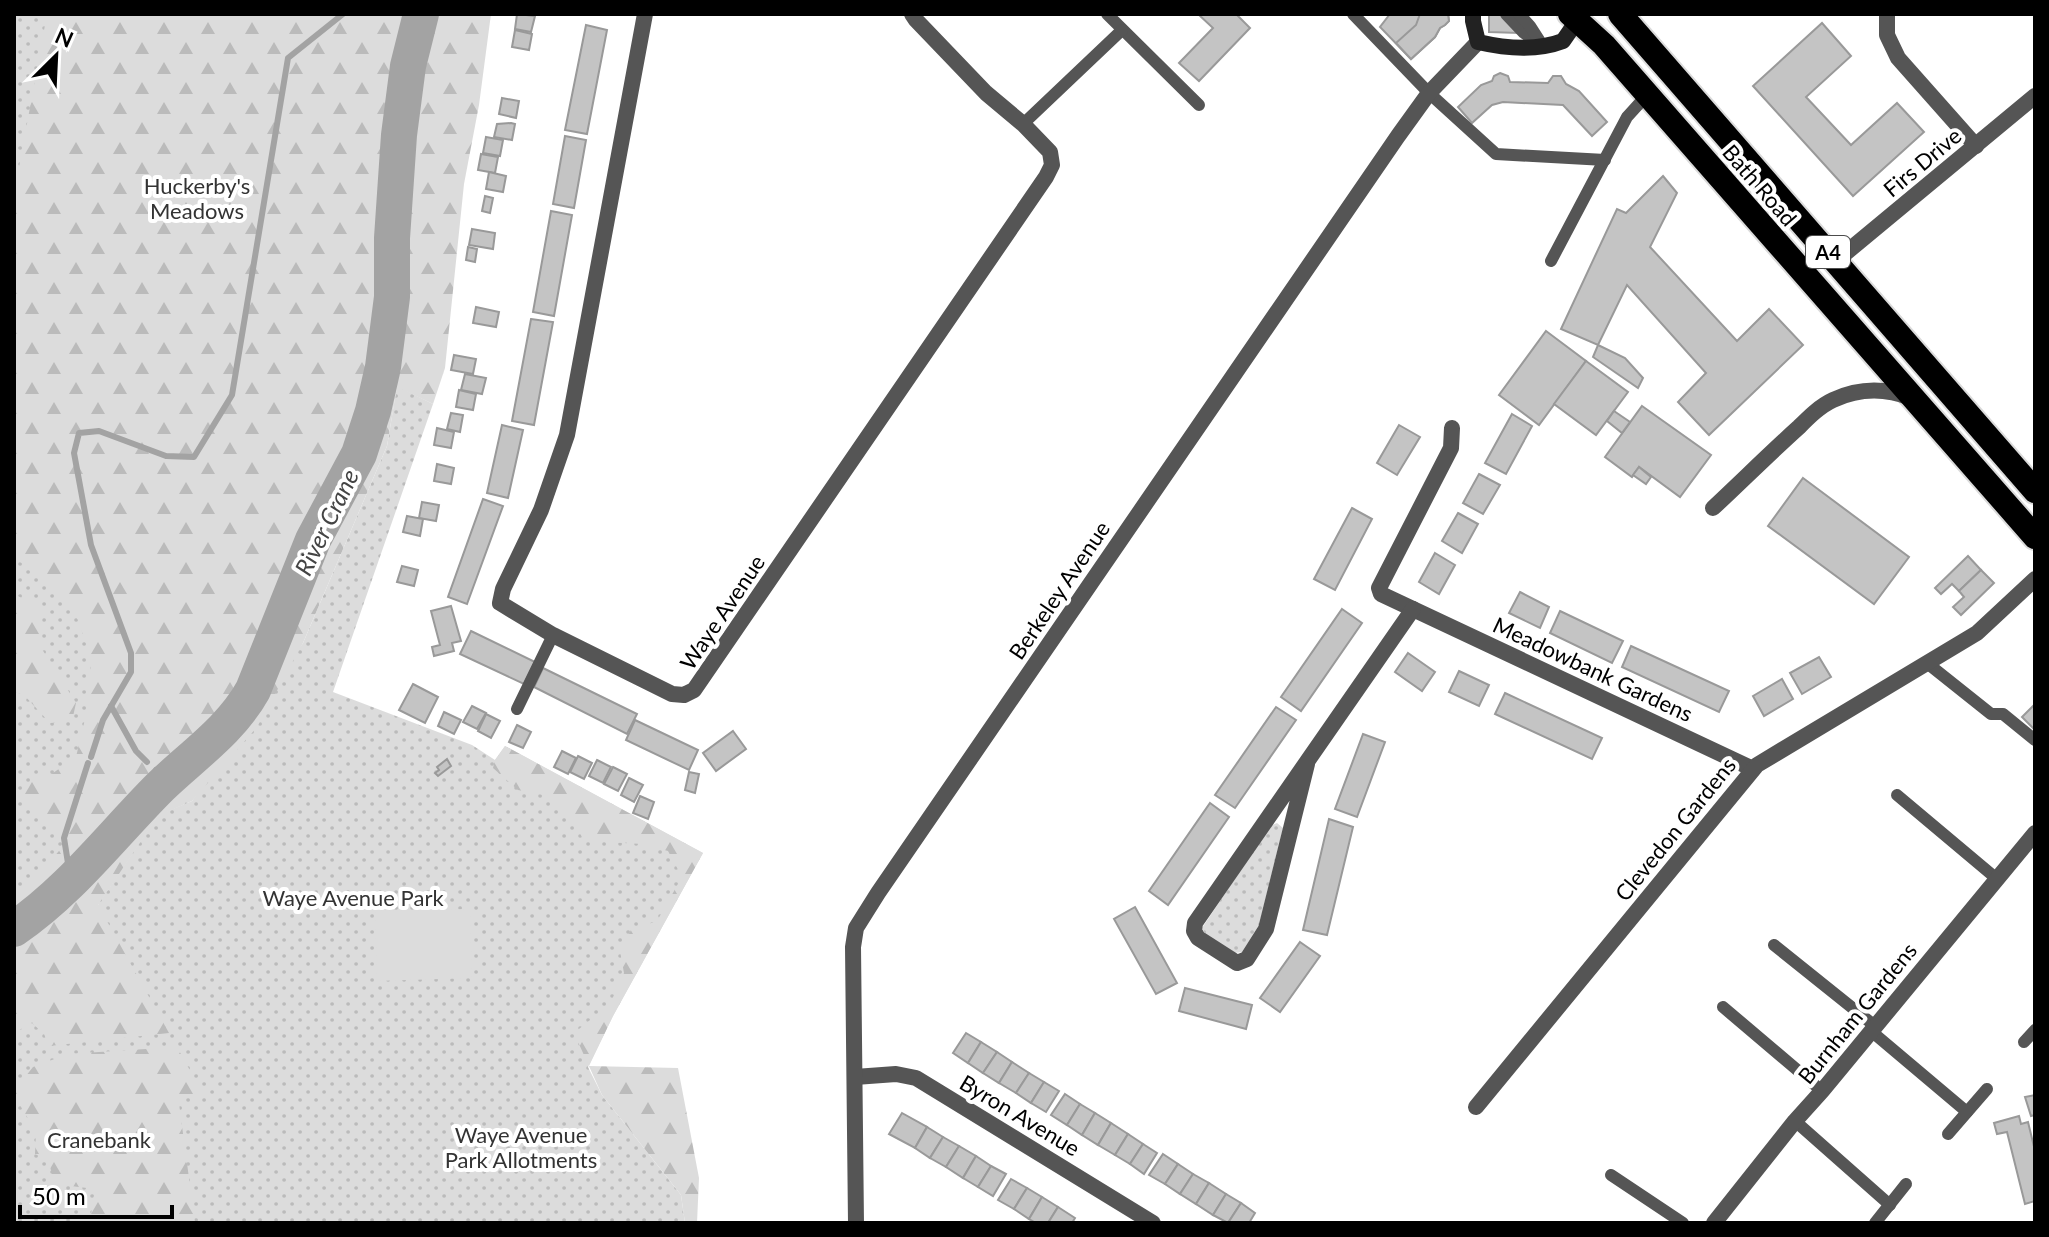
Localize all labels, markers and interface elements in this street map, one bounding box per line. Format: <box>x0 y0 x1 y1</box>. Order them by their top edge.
north arrow <box>16 16 96 96</box>
text: N <box>51 21 78 53</box>
street label: Firs Drive <box>1878 122 1966 202</box>
street label: Bath Road <box>1717 139 1803 231</box>
park label: Huckerby's Meadows <box>144 172 250 224</box>
road number: A4 <box>1806 236 1850 268</box>
water label: River Crane <box>288 464 364 580</box>
street label: Berkeley Avenue <box>1003 516 1115 664</box>
street label: Waye Avenue <box>674 549 770 675</box>
street label: Meadowbank Gardens <box>1489 611 1697 727</box>
street label: Clevedon Gardens <box>1609 752 1741 906</box>
park label: Waye Avenue Park <box>262 884 444 911</box>
street label: Burnham Gardens <box>1792 937 1922 1089</box>
street label: Byron Avenue <box>955 1069 1085 1161</box>
park label: Waye Avenue Park Allotments <box>445 1121 597 1173</box>
park label: Cranebank <box>47 1126 152 1153</box>
scale bar <box>20 1169 172 1219</box>
text: 50 m <box>32 1181 86 1210</box>

